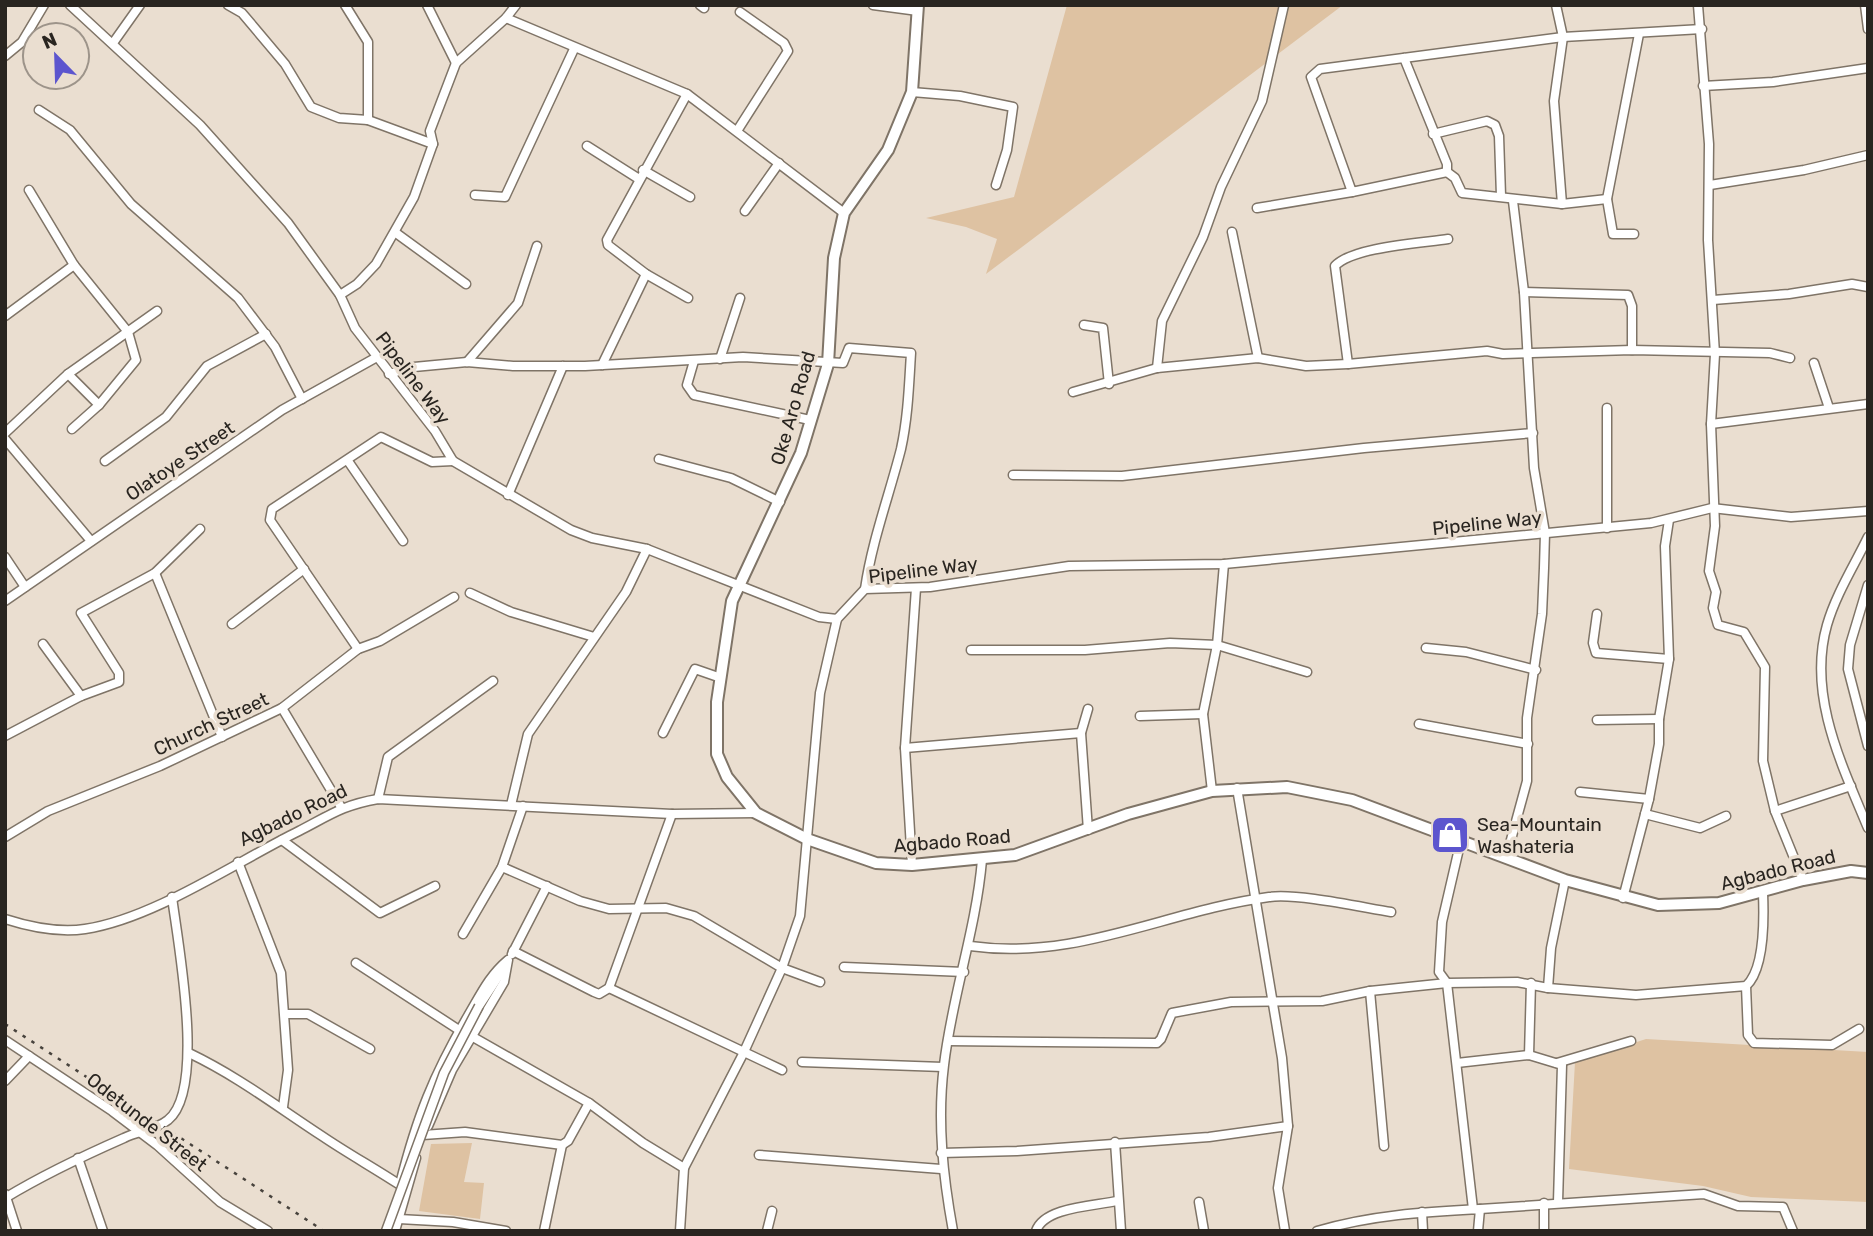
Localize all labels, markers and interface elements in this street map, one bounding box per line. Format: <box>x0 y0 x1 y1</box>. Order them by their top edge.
north arrow <box>21 21 91 91</box>
text: N <box>39 28 60 54</box>
street label: Pipeline Way <box>371 327 455 429</box>
street label: Oke Aro Road <box>766 348 820 468</box>
street label: Olatoye Street <box>121 416 239 506</box>
street label: Pipeline Way <box>1431 506 1543 540</box>
street label: Pipeline Way <box>867 552 979 588</box>
street label: Church Street <box>150 687 273 761</box>
street label: Agbado Road <box>235 779 351 851</box>
place label: Sea-Mountain Washateria <box>1477 813 1602 858</box>
shop icon: Sea-Mountain Washateria <box>1429 814 1471 856</box>
street label: Agbado Road <box>892 824 1012 858</box>
street label: Agbado Road <box>1718 845 1838 895</box>
street label: Odetunde Street <box>82 1068 212 1177</box>

